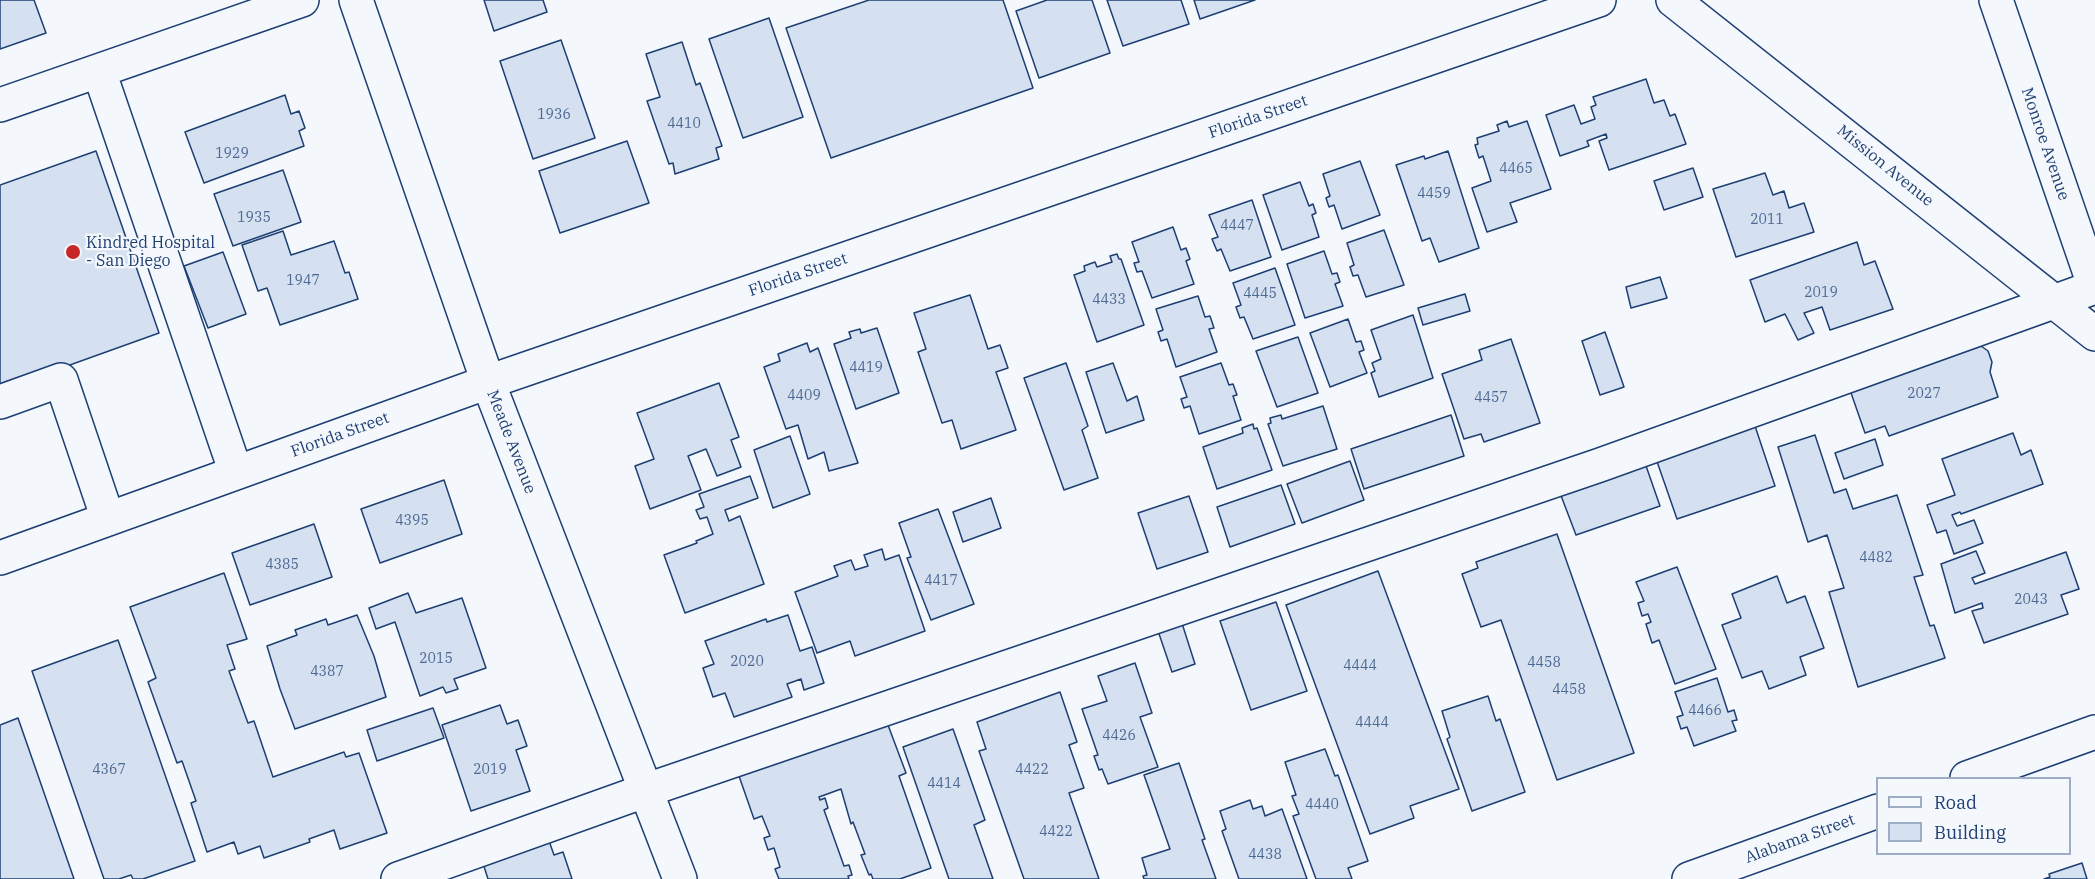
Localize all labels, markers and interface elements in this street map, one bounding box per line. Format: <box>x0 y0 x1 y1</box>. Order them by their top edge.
street label: Monroe Avenue <box>2017 85 2073 203</box>
street label: Florida Street <box>1206 91 1310 143</box>
house number: 1936 <box>537 107 571 123</box>
house number: 4410 <box>667 116 701 132</box>
street label: Mission Avenue <box>1833 121 1937 211</box>
house number: 1929 <box>215 146 249 162</box>
house number: 4465 <box>1499 161 1533 177</box>
house number: 4459 <box>1417 186 1451 202</box>
house number: 1935 <box>237 210 271 226</box>
house number: 2011 <box>1750 212 1784 228</box>
house number: 4447 <box>1220 218 1254 234</box>
place label: Kindred Hospital - San Diego <box>86 233 215 271</box>
marker: Kindred Hospital - San Diego <box>64 243 82 261</box>
street label: Florida Street <box>746 249 850 301</box>
house number: 1947 <box>286 273 320 289</box>
house number: 2019 <box>1804 285 1838 301</box>
house number: 4445 <box>1243 286 1277 302</box>
house number: 4433 <box>1092 292 1126 308</box>
house number: 4419 <box>849 360 883 376</box>
house number: 2027 <box>1907 386 1941 402</box>
street label: Meade Avenue <box>482 387 540 497</box>
house number: 4409 <box>787 388 821 404</box>
house number: 4457 <box>1474 390 1508 406</box>
street label: Florida Street <box>288 408 392 462</box>
house number: 4395 <box>395 513 429 529</box>
house number: 4482 <box>1859 550 1893 566</box>
house number: 4385 <box>265 557 299 573</box>
house number: 4417 <box>924 573 958 589</box>
house number: 2043 <box>2014 592 2048 608</box>
house number: 2015 <box>419 651 453 667</box>
house number: 2020 <box>730 654 764 670</box>
house number: 4458 <box>1527 655 1561 671</box>
house number: 4444 <box>1343 658 1377 674</box>
house number: 4387 <box>310 664 344 680</box>
house number: 4458 <box>1552 682 1586 698</box>
house number: 4466 <box>1688 703 1722 719</box>
house number: 4444 <box>1355 715 1389 731</box>
house number: 4426 <box>1102 728 1136 744</box>
house number: 4367 <box>92 762 126 778</box>
house number: 2019 <box>473 762 507 778</box>
house number: 4422 <box>1015 762 1049 778</box>
house number: 4414 <box>927 776 961 792</box>
legend <box>1876 777 2071 855</box>
text: Road <box>1934 791 1977 814</box>
house number: 4440 <box>1305 797 1339 813</box>
street label: Alabama Street <box>1743 810 1857 868</box>
text: Building <box>1934 821 2006 844</box>
house number: 4422 <box>1039 824 1073 840</box>
house number: 4438 <box>1248 847 1282 863</box>

